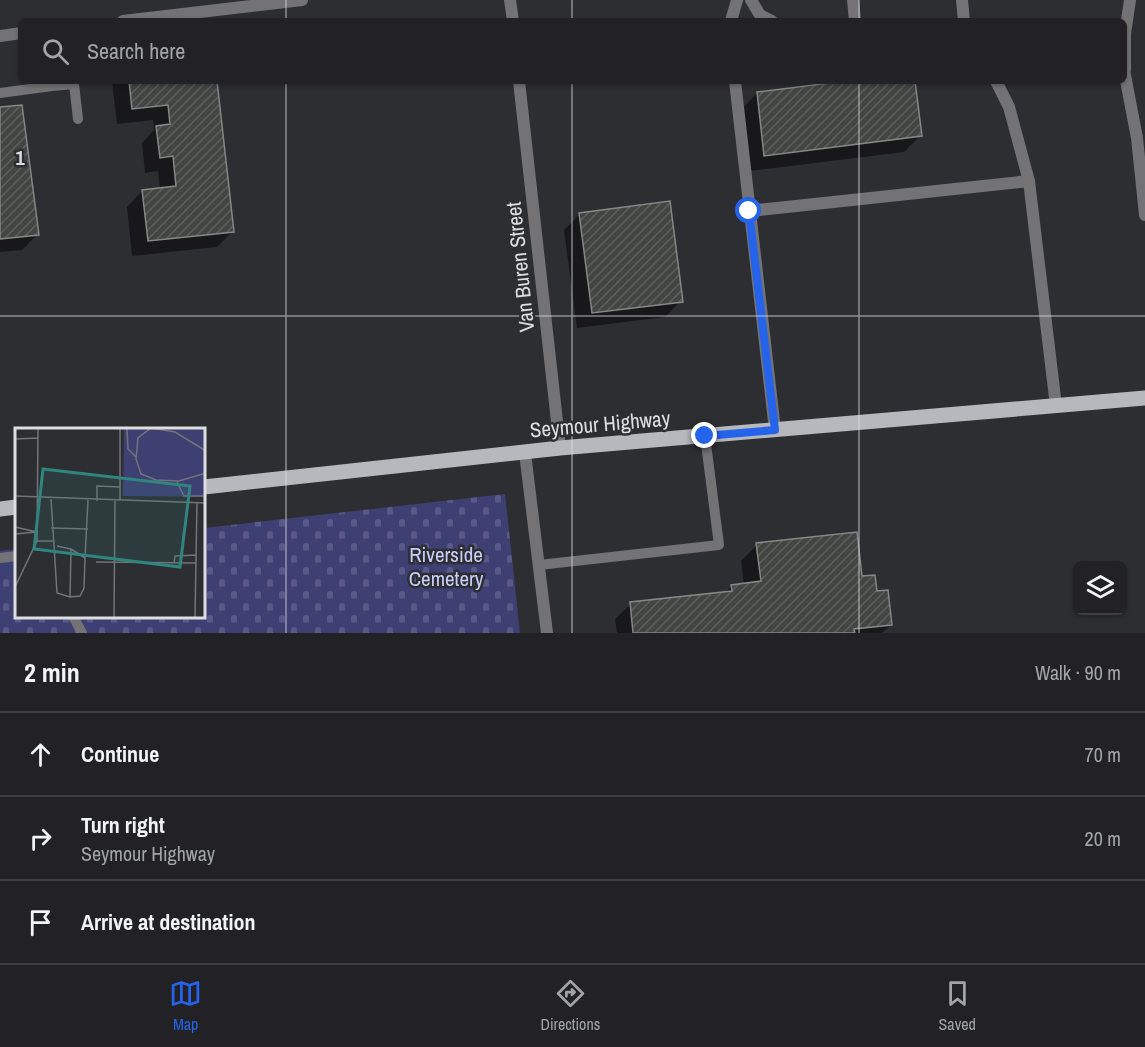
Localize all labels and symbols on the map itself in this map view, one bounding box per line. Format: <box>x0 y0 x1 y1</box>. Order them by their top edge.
text: 1 <box>15 144 25 171</box>
route start <box>735 197 761 223</box>
street label: Van Buren Street <box>499 200 541 334</box>
street label: Seymour Highway <box>529 403 672 445</box>
route end <box>691 422 717 448</box>
inset map <box>15 428 206 618</box>
park label: Riverside Cemetery <box>409 540 484 593</box>

